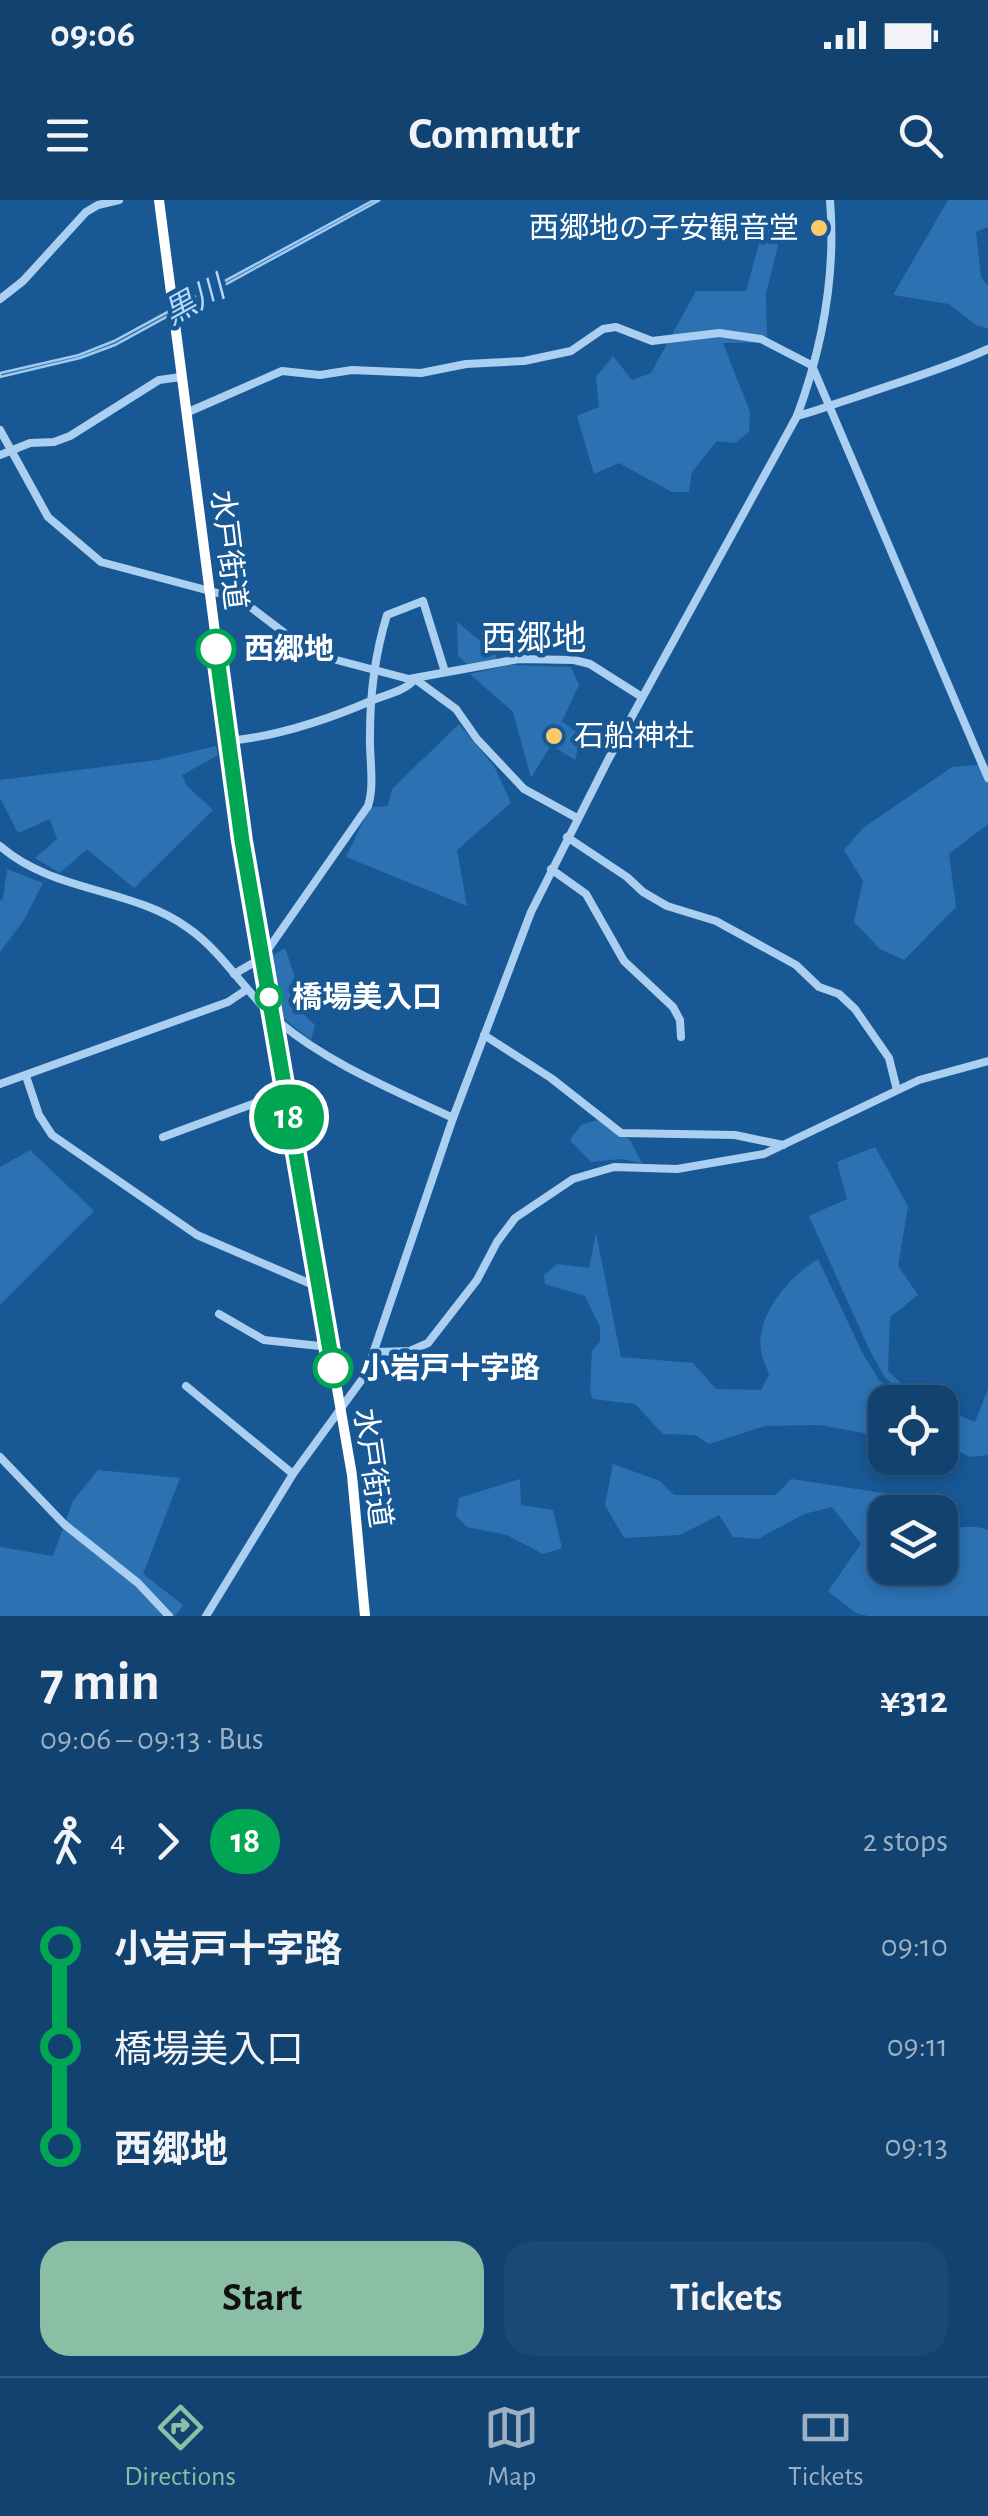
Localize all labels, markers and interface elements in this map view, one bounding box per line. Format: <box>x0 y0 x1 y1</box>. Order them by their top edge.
text: 09:06 <box>50 16 135 54</box>
icon: menu <box>40 108 95 163</box>
icon: search <box>893 108 948 163</box>
text: Commutr <box>408 112 580 157</box>
place label: 西郷地の子安観音堂 <box>529 212 799 244</box>
marker: 西郷地の子安観音堂 <box>808 217 830 239</box>
water label: 黒川 <box>159 270 233 330</box>
street label: 水戸街道 <box>206 489 251 612</box>
district label: 西郷地 <box>481 620 587 657</box>
marker: 西郷地 <box>197 630 235 668</box>
place label: 西郷地 <box>244 633 334 665</box>
place label: 石船神社 <box>574 720 694 752</box>
marker: 石船神社 <box>543 725 565 747</box>
place label: 橋場美入口 <box>292 981 442 1013</box>
marker: 橋場美入口 <box>256 984 282 1010</box>
line badge: 18 <box>244 1084 334 1150</box>
text: 18 <box>274 1100 304 1135</box>
marker: 小岩戸十字路 <box>314 1349 352 1387</box>
place label: 小岩戸十字路 <box>360 1352 540 1384</box>
map controls <box>868 1385 958 1585</box>
button: locate <box>868 1385 958 1475</box>
street label: 水戸街道 <box>349 1406 396 1530</box>
button: layers <box>868 1495 958 1585</box>
text: 7 min <box>40 1655 160 1710</box>
text: ¥312 <box>880 1682 948 1720</box>
text: 09:06 – 09:13 · Bus <box>40 1723 264 1755</box>
icon: walk <box>40 1814 95 1869</box>
icon: forward <box>140 1814 195 1869</box>
text: 18 <box>230 1824 260 1859</box>
text: 4 <box>110 1825 125 1857</box>
text: 2 stops <box>863 1825 948 1857</box>
text: 09:10 <box>881 1930 948 1962</box>
text: 小岩戸十字路 <box>114 1932 342 1970</box>
text: 09:11 <box>887 2030 948 2062</box>
text: 橋場美入口 <box>114 2032 304 2070</box>
text: 09:13 <box>885 2130 948 2162</box>
text: 西郷地 <box>114 2132 228 2170</box>
button: Start <box>40 2241 484 2356</box>
button: Tickets <box>504 2241 948 2356</box>
tab: Directions <box>124 2400 236 2494</box>
tab: Map <box>484 2400 539 2494</box>
tab: Tickets <box>788 2400 864 2494</box>

